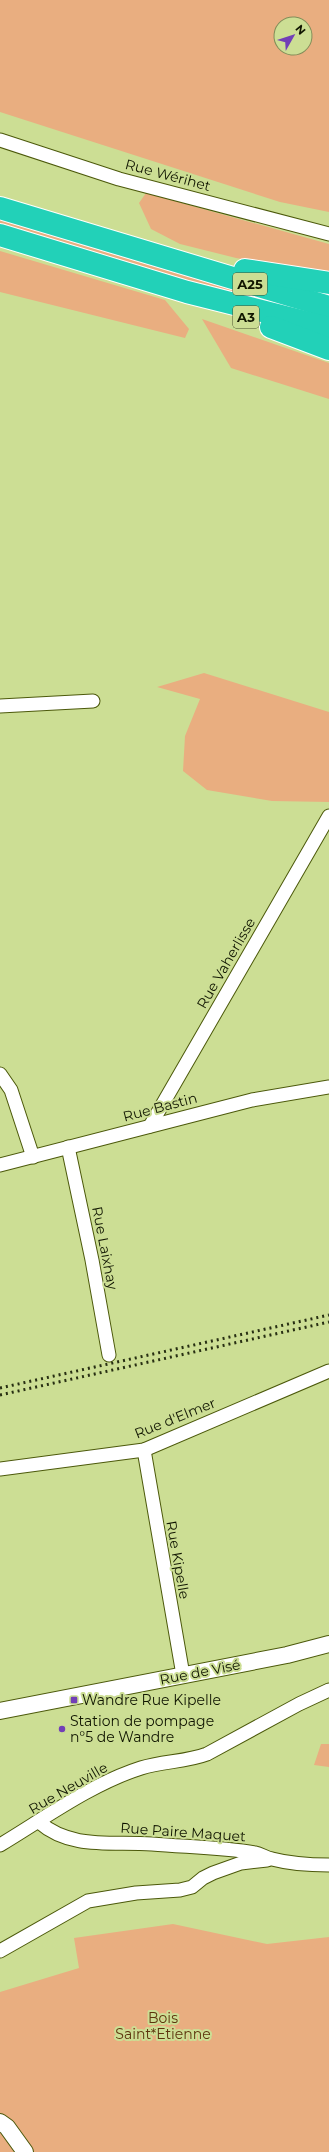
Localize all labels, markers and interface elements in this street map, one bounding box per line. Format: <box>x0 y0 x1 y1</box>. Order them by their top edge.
north arrow <box>273 16 313 56</box>
text: N <box>293 22 309 38</box>
street label: Rue Wérihet <box>123 155 213 195</box>
road number: A25 <box>233 273 267 295</box>
road number: A3 <box>233 306 259 328</box>
street label: Rue Vaherlisse <box>193 914 259 1012</box>
street label: Rue Bastin <box>121 1088 199 1126</box>
street label: Rue Laixhay <box>88 1205 122 1292</box>
street label: Rue d'Elmer <box>132 1393 219 1442</box>
street label: Rue Kipelle <box>162 1519 194 1601</box>
street label: Rue de Visé <box>158 1655 242 1689</box>
place label: Wandre Rue Kipelle <box>82 1691 221 1709</box>
marker: Wandre Rue Kipelle <box>69 1695 79 1705</box>
place label: Station de pompage n°5 de Wandre <box>70 1712 214 1746</box>
marker: Station de pompage n°5 de Wandre <box>57 1724 67 1734</box>
street label: Rue Neuville <box>25 1758 111 1818</box>
street label: Rue Paire Maquet <box>120 1819 247 1845</box>
park label: Bois Saint*Etienne <box>115 2009 211 2043</box>

